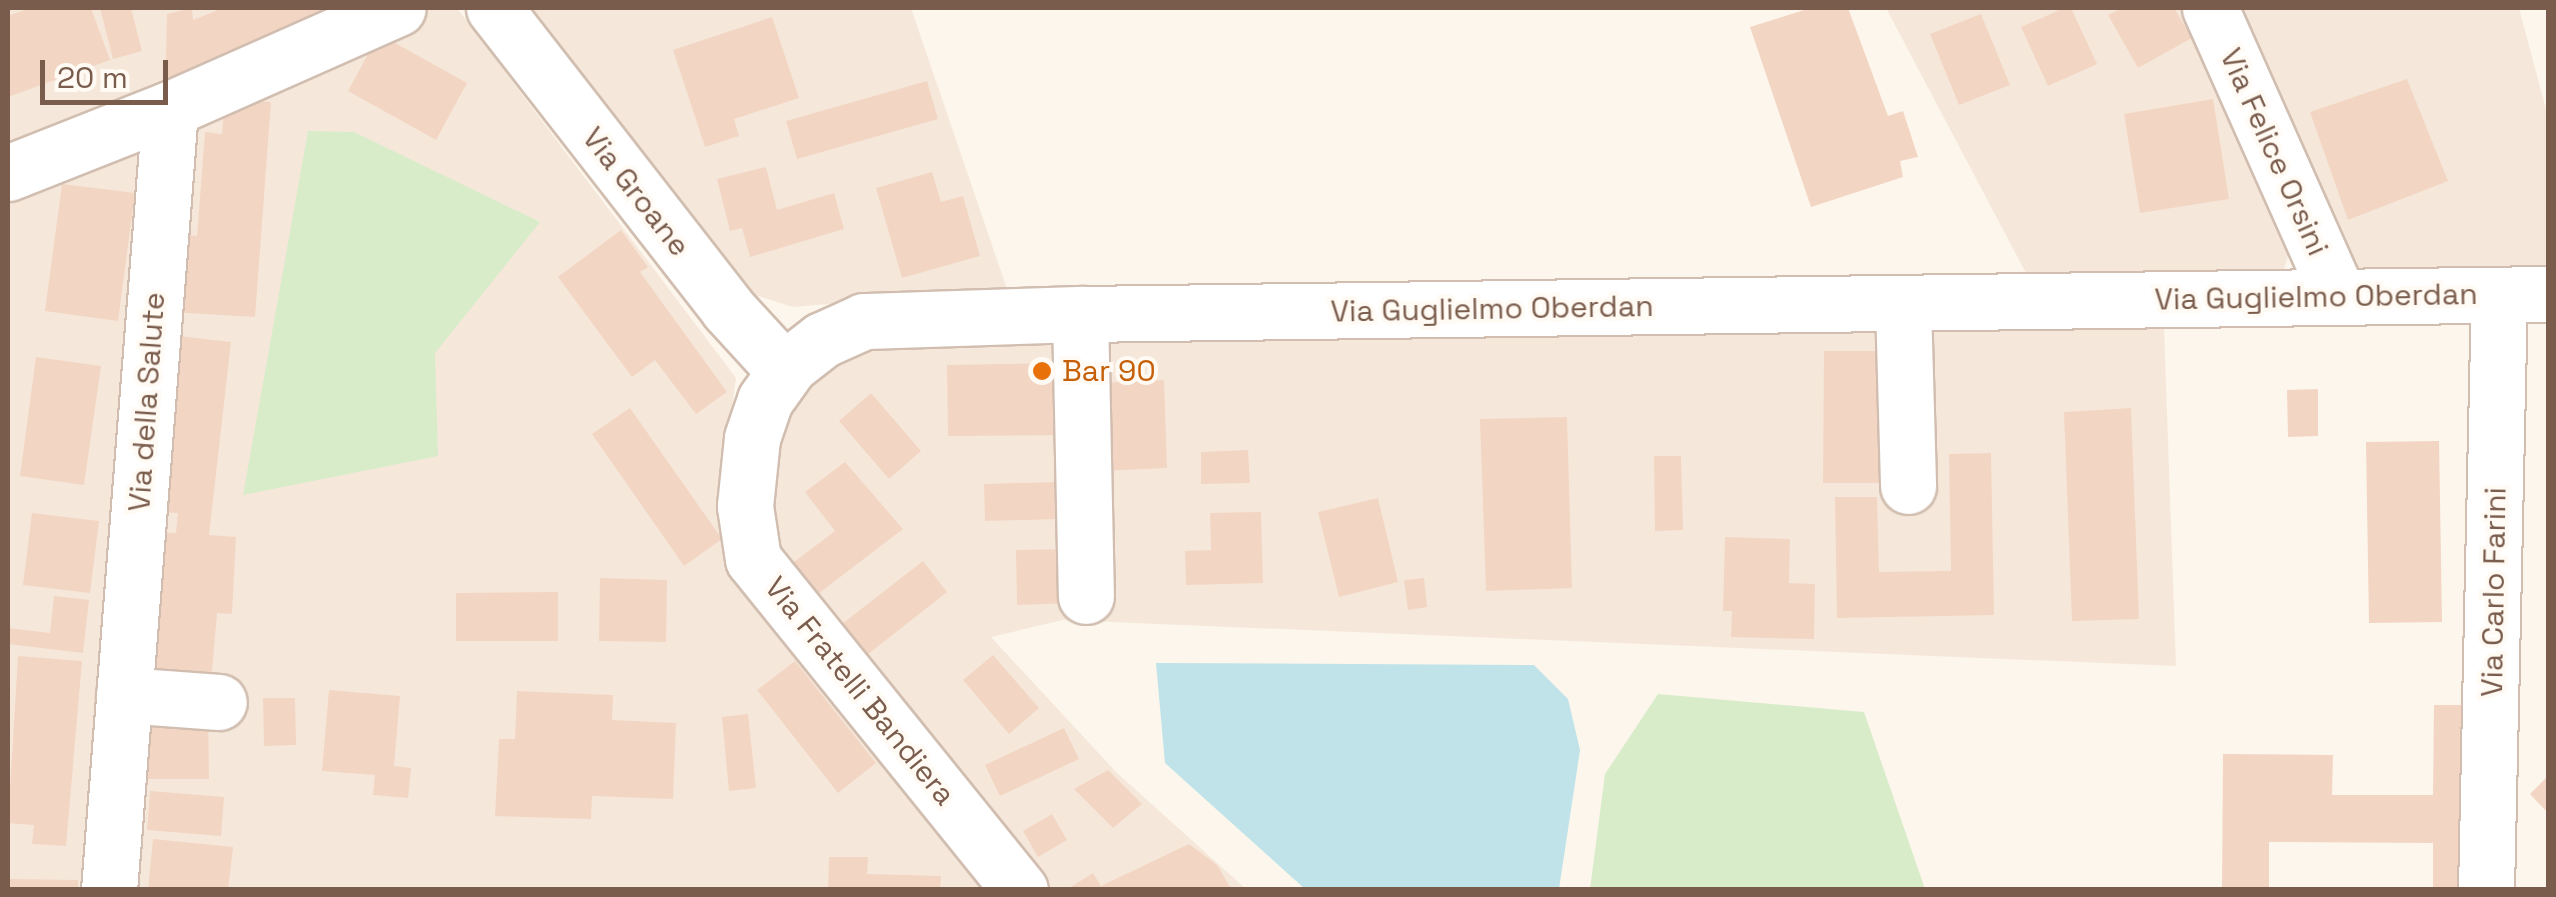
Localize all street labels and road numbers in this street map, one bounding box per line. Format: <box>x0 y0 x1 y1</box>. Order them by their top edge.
street label: Via Felice Orsini <box>2212 43 2336 261</box>
street label: Via Groane <box>575 120 697 264</box>
street label: Via Guglielmo Oberdan <box>2154 276 2478 318</box>
street label: Via Guglielmo Oberdan <box>1330 288 1654 330</box>
street label: Via della Salute <box>121 291 173 513</box>
street label: Via Carlo Farini <box>2474 487 2514 697</box>
street label: Via Fratelli Bandiera <box>757 570 963 812</box>

